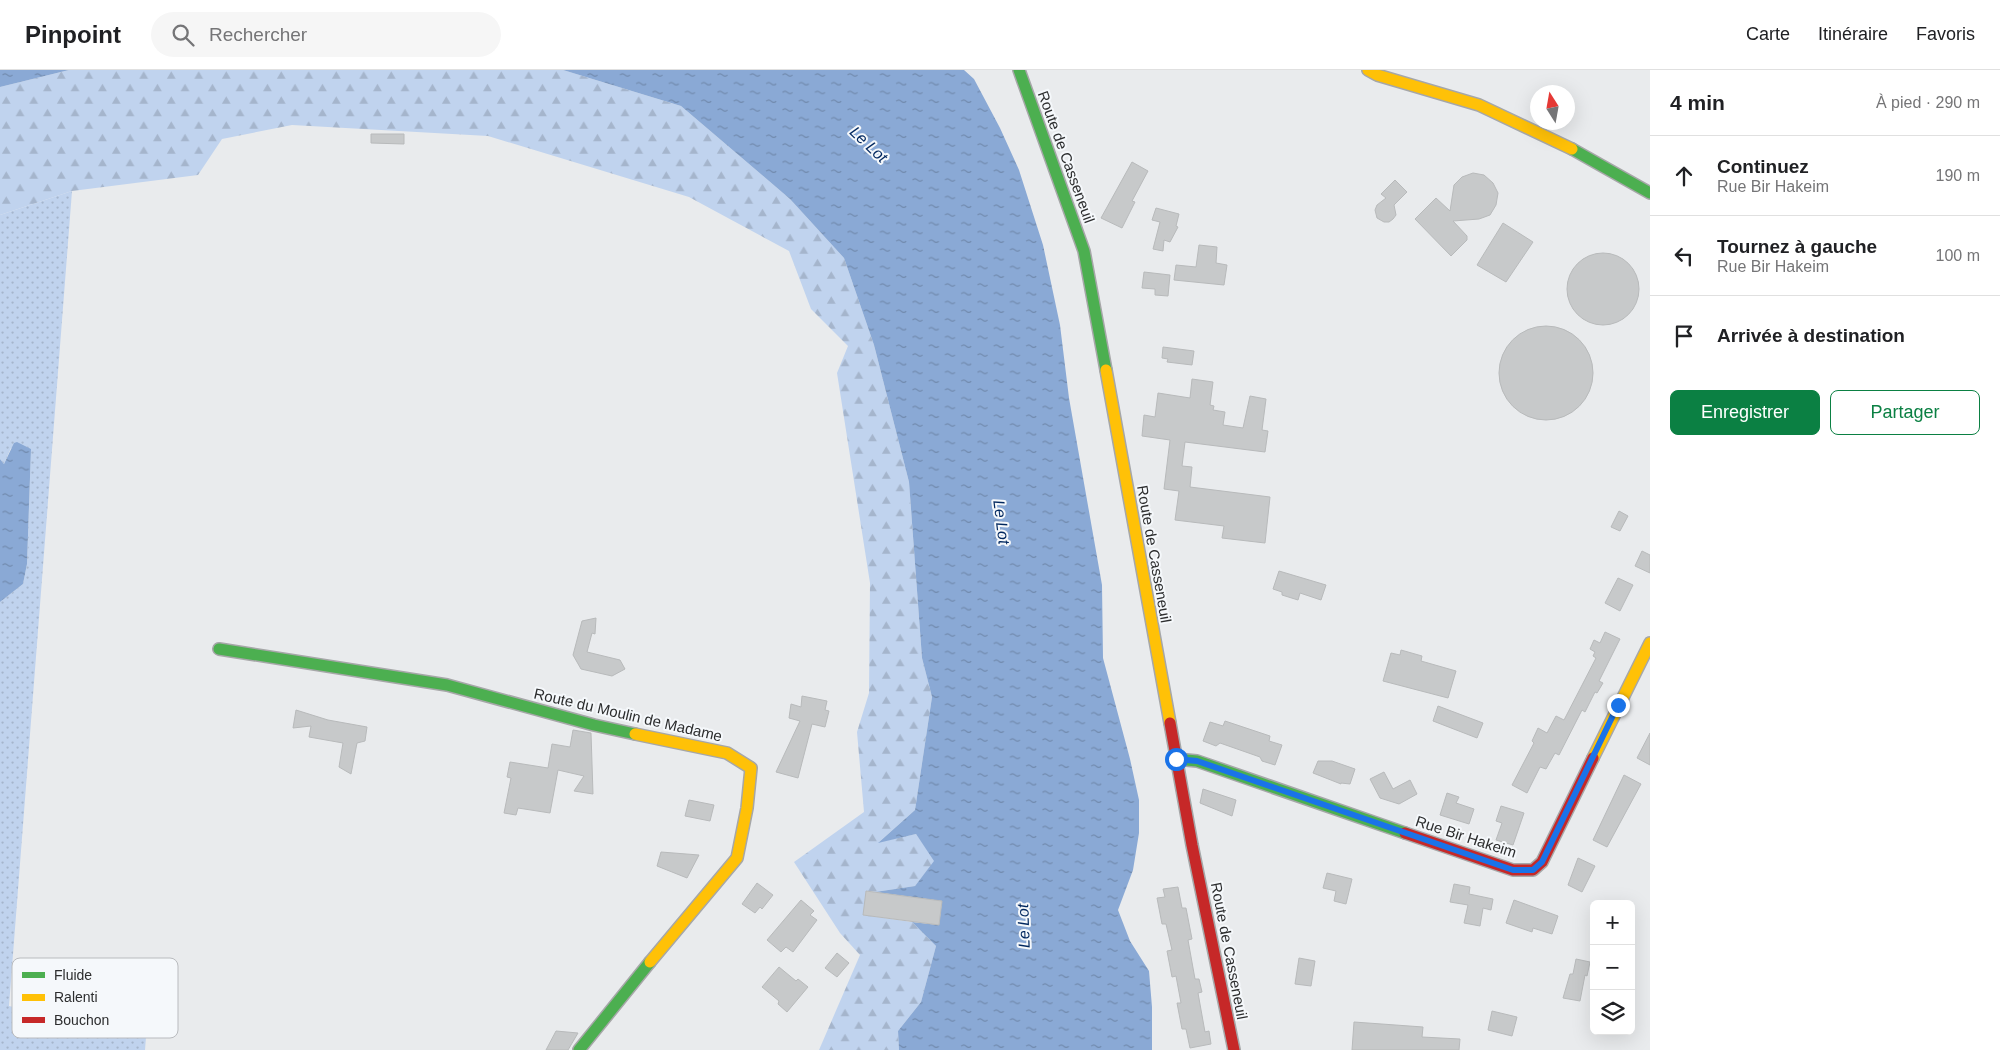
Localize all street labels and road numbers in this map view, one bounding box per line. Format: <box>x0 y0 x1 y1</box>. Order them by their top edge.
street label: Route de Casseneuil <box>1035 88 1098 225</box>
street label: Route de Casseneuil <box>1134 484 1175 624</box>
street label: Route du Moulin de Madame <box>532 685 724 744</box>
street label: Rue Bir Hakeim <box>1414 812 1519 861</box>
street label: Route de Casseneuil <box>1208 881 1251 1021</box>

